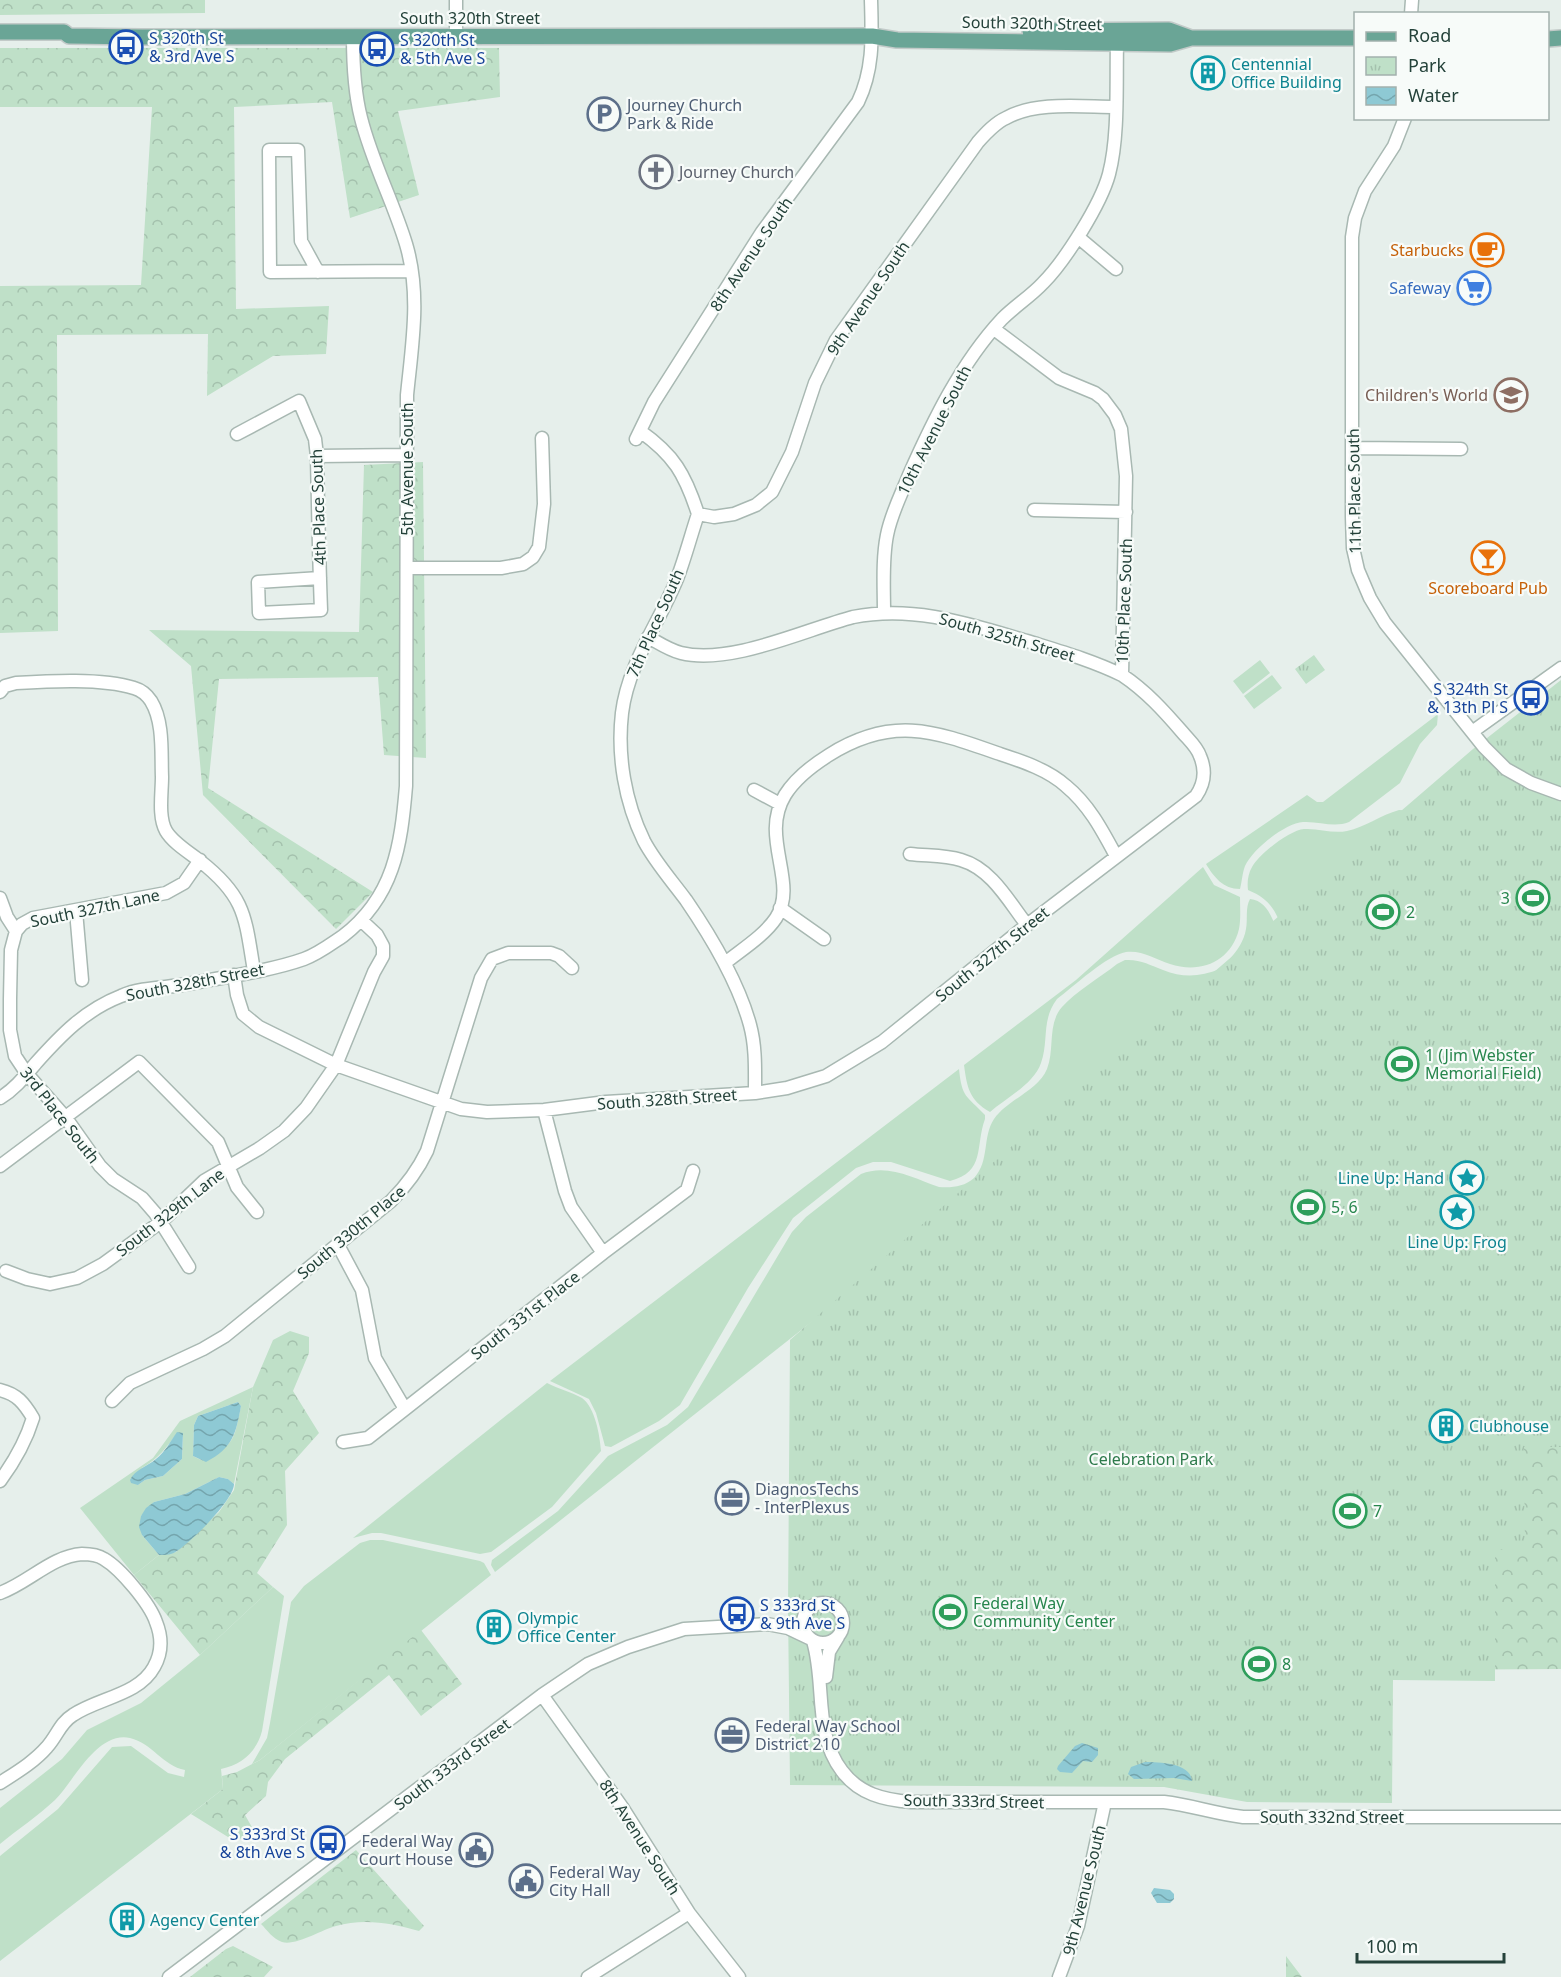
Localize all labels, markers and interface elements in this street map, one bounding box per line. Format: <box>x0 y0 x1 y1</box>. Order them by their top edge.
street label: South 320th Street <box>400 7 540 29</box>
street label: South 320th Street <box>962 11 1102 35</box>
legend <box>1354 12 1549 120</box>
text: Road <box>1408 23 1451 47</box>
place label: S 320th St & 3rd Ave S <box>149 27 235 67</box>
bus stop icon: S 320th St & 3rd Ave S <box>108 29 144 65</box>
place label: S 320th St & 5th Ave S <box>400 29 485 69</box>
bus stop icon: S 320th St & 5th Ave S <box>359 31 395 67</box>
place label: Centennial Office Building <box>1231 53 1342 93</box>
text: Park <box>1408 53 1446 77</box>
building icon: Centennial Office Building <box>1190 55 1226 91</box>
text: Water <box>1408 83 1459 107</box>
place label: Journey Church Park & Ride <box>625 94 742 134</box>
parking icon: Journey Church Park & Ride <box>586 96 622 132</box>
church icon: Journey Church <box>638 154 674 190</box>
place label: Journey Church <box>677 161 794 183</box>
street label: 8th Avenue South <box>705 193 797 315</box>
cafe icon: Starbucks <box>1469 232 1505 268</box>
street label: 9th Avenue South <box>822 237 914 359</box>
place label: Starbucks <box>1390 239 1464 261</box>
supermarket icon: Safeway <box>1456 270 1492 306</box>
place label: Safeway <box>1389 277 1452 299</box>
street label: 10th Avenue South <box>892 362 976 498</box>
school or university icon: Children's World <box>1493 377 1529 413</box>
place label: Children's World <box>1365 384 1488 406</box>
street label: 5th Avenue South <box>396 402 418 536</box>
street label: 11th Place South <box>1342 428 1366 554</box>
street label: 4th Place South <box>305 448 331 566</box>
street label: 10th Place South <box>1111 538 1137 664</box>
bar icon: Scoreboard Pub <box>1470 540 1506 576</box>
street label: 7th Place South <box>621 565 689 681</box>
place label: Scoreboard Pub <box>1428 577 1548 599</box>
street label: South 325th Street <box>937 607 1078 667</box>
place label: S 324th St & 13th Pl S <box>1427 678 1508 718</box>
bus stop icon: S 324th St & 13th Pl S <box>1513 680 1549 716</box>
sports icon: 3 <box>1515 880 1551 916</box>
street label: South 327th Lane <box>28 884 162 932</box>
place label: 3 <box>1501 887 1510 909</box>
sports icon: 2 <box>1365 894 1401 930</box>
street label: South 327th Street <box>931 901 1054 1007</box>
place label: 2 <box>1406 901 1415 923</box>
street label: South 328th Street <box>124 958 266 1006</box>
place label: 1 (Jim Webster Memorial Field) <box>1425 1044 1542 1084</box>
sports icon: 1 (Jim Webster Memorial Field) <box>1384 1046 1420 1082</box>
street label: 3rd Place South <box>15 1062 105 1168</box>
street label: South 328th Street <box>596 1083 738 1115</box>
place icon: Line Up: Hand <box>1449 1160 1485 1196</box>
street label: South 329th Lane <box>111 1163 229 1261</box>
place label: Line Up: Hand <box>1338 1167 1444 1189</box>
street label: South 330th Place <box>292 1180 410 1284</box>
sports icon: 5, 6 <box>1290 1189 1326 1225</box>
place icon: Line Up: Frog <box>1439 1194 1475 1230</box>
place label: 5, 6 <box>1331 1196 1358 1218</box>
place label: Line Up: Frog <box>1407 1231 1507 1253</box>
street label: South 331st Place <box>466 1265 584 1365</box>
building icon: Clubhouse <box>1428 1408 1464 1444</box>
place label: Clubhouse <box>1469 1415 1549 1437</box>
park label: Celebration Park <box>1089 1448 1214 1470</box>
place label: DiagnosTechs - InterPlexus <box>755 1478 859 1518</box>
office icon: DiagnosTechs - InterPlexus <box>714 1480 750 1516</box>
sports icon: 7 <box>1332 1493 1368 1529</box>
place label: 7 <box>1373 1500 1382 1522</box>
place label: Federal Way Community Center <box>973 1592 1116 1632</box>
place label: S 333rd St & 9th Ave S <box>760 1594 845 1634</box>
sports icon: Federal Way Community Center <box>932 1594 968 1630</box>
bus stop icon: S 333rd St & 9th Ave S <box>719 1596 755 1632</box>
place label: Olympic Office Center <box>517 1607 616 1647</box>
building icon: Olympic Office Center <box>476 1609 512 1645</box>
sports icon: 8 <box>1241 1646 1277 1682</box>
place label: 8 <box>1282 1653 1291 1675</box>
street label: South 333rd Street <box>389 1713 515 1815</box>
place label: Federal Way School District 210 <box>755 1715 900 1755</box>
office icon: Federal Way School District 210 <box>714 1717 750 1753</box>
street label: 8th Avenue South <box>594 1775 686 1899</box>
street label: South 333rd Street <box>904 1789 1045 1813</box>
street label: South 332nd Street <box>1260 1806 1404 1828</box>
place label: S 333rd St & 8th Ave S <box>220 1823 305 1863</box>
street label: 9th Avenue South <box>1057 1823 1111 1957</box>
bus stop icon: S 333rd St & 8th Ave S <box>310 1825 346 1861</box>
place label: Federal Way Court House <box>359 1830 454 1870</box>
public building icon: Federal Way Court House <box>458 1832 494 1868</box>
place label: Federal Way City Hall <box>549 1861 641 1901</box>
public building icon: Federal Way City Hall <box>508 1863 544 1899</box>
building icon: Agency Center <box>109 1902 145 1938</box>
place label: Agency Center <box>150 1909 260 1931</box>
scale bar <box>1357 1926 1504 1964</box>
text: 100 m <box>1366 1934 1418 1958</box>

